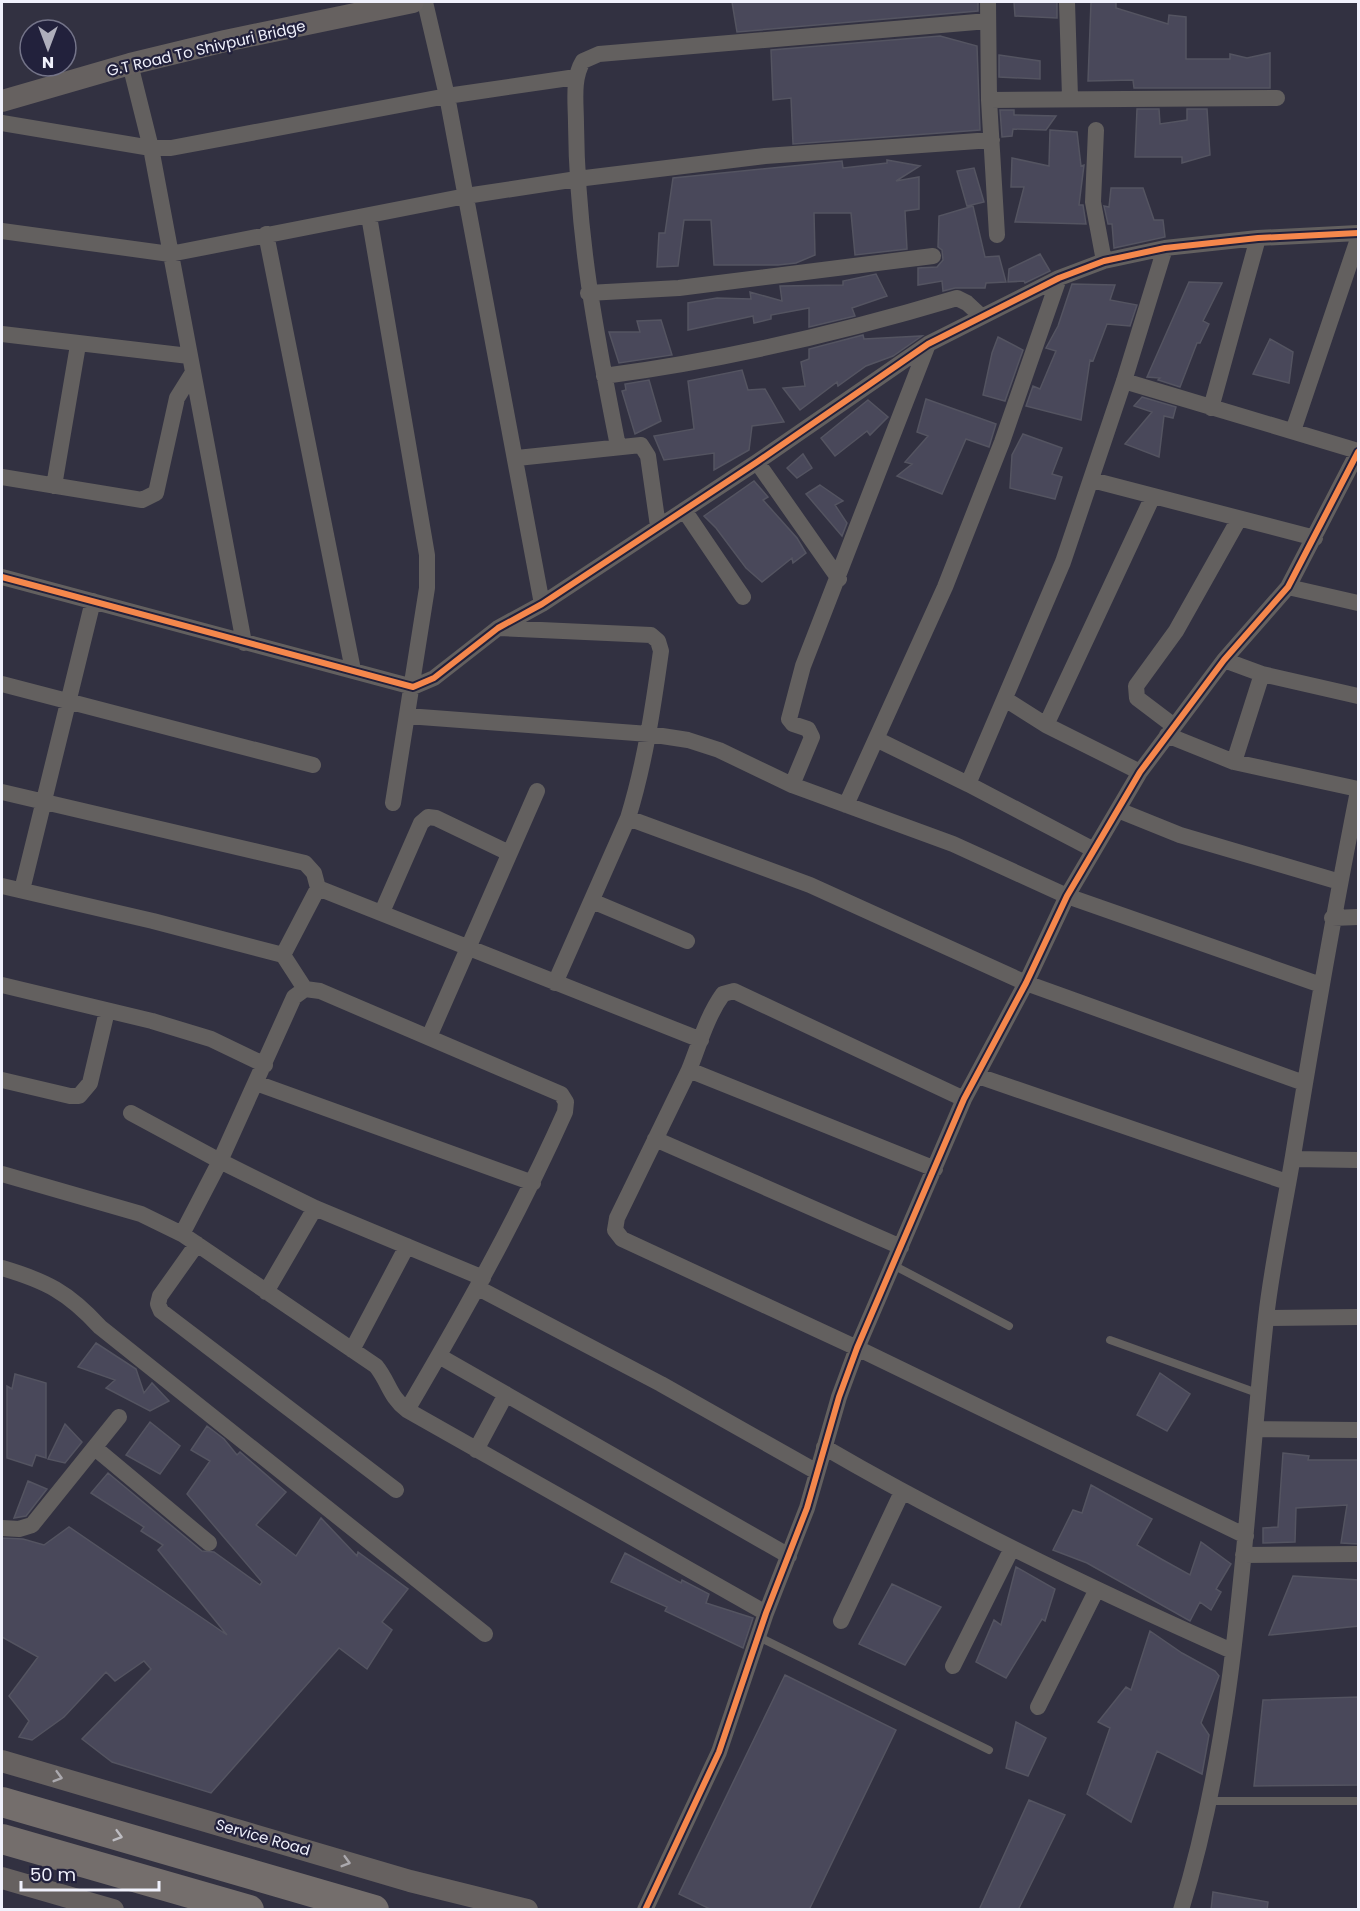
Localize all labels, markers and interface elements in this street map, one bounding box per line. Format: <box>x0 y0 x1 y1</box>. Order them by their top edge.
street label: G.T Road To Shivpuri Bridge <box>105 15 307 81</box>
north arrow <box>18 18 78 78</box>
text: N <box>42 51 54 74</box>
one-way arrow <box>52 1770 63 1782</box>
street label: Service Road <box>213 1814 313 1860</box>
one-way arrow <box>112 1829 123 1841</box>
scale bar <box>21 1854 159 1892</box>
one-way arrow <box>340 1855 350 1867</box>
text: 50 m <box>30 1862 76 1887</box>

